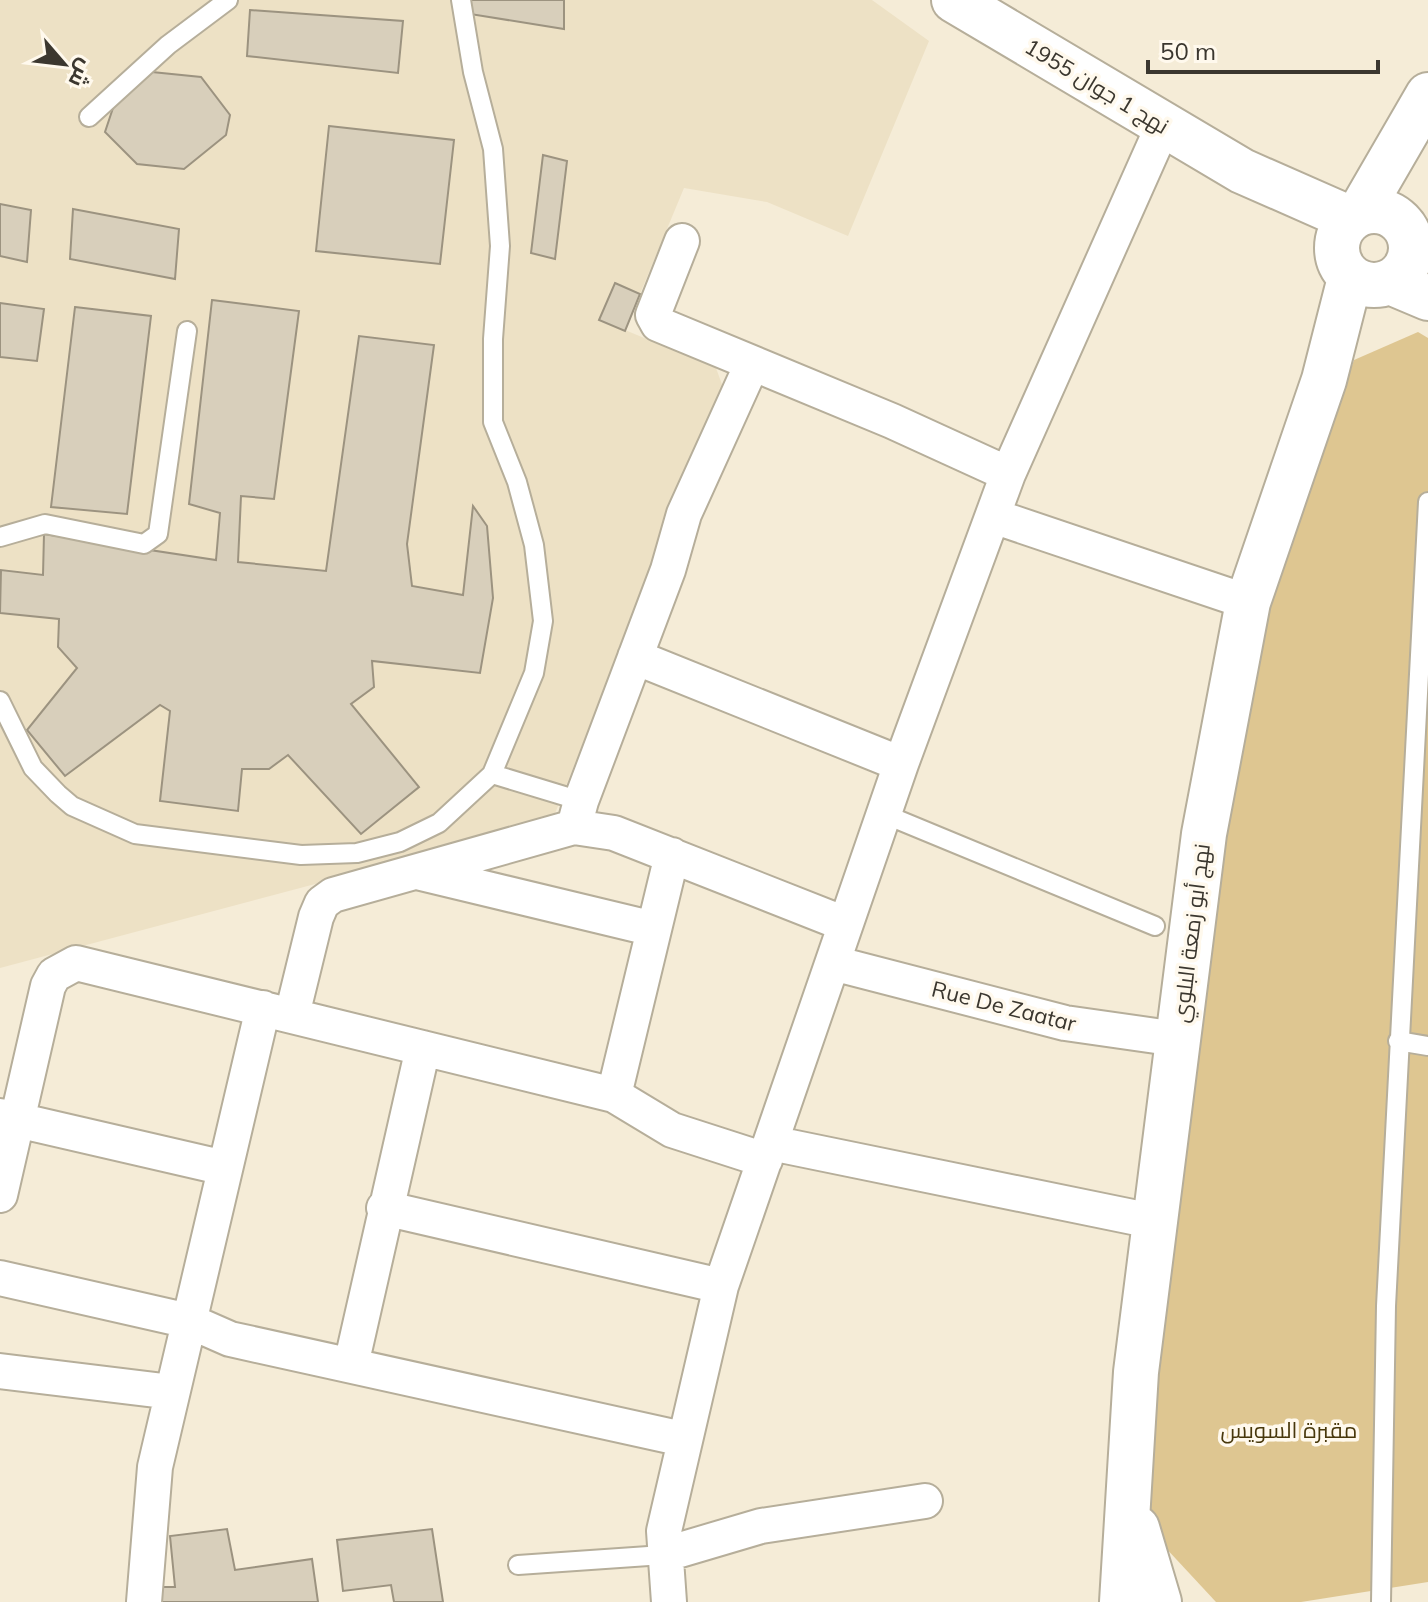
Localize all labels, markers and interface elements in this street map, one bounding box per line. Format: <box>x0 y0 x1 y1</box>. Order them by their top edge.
north arrow <box>24 24 104 104</box>
scale bar <box>1148 24 1378 74</box>
street label: نهج 1 جوان 1955 <box>1019 32 1174 141</box>
text: 50 m <box>1160 36 1216 66</box>
text: ش <box>63 54 101 92</box>
street label: نهج أبو زمعة البلوي <box>1166 842 1219 1024</box>
street label: Rue De Zaatar <box>929 975 1079 1037</box>
park label: مقبرة السويس <box>1221 1416 1357 1444</box>

